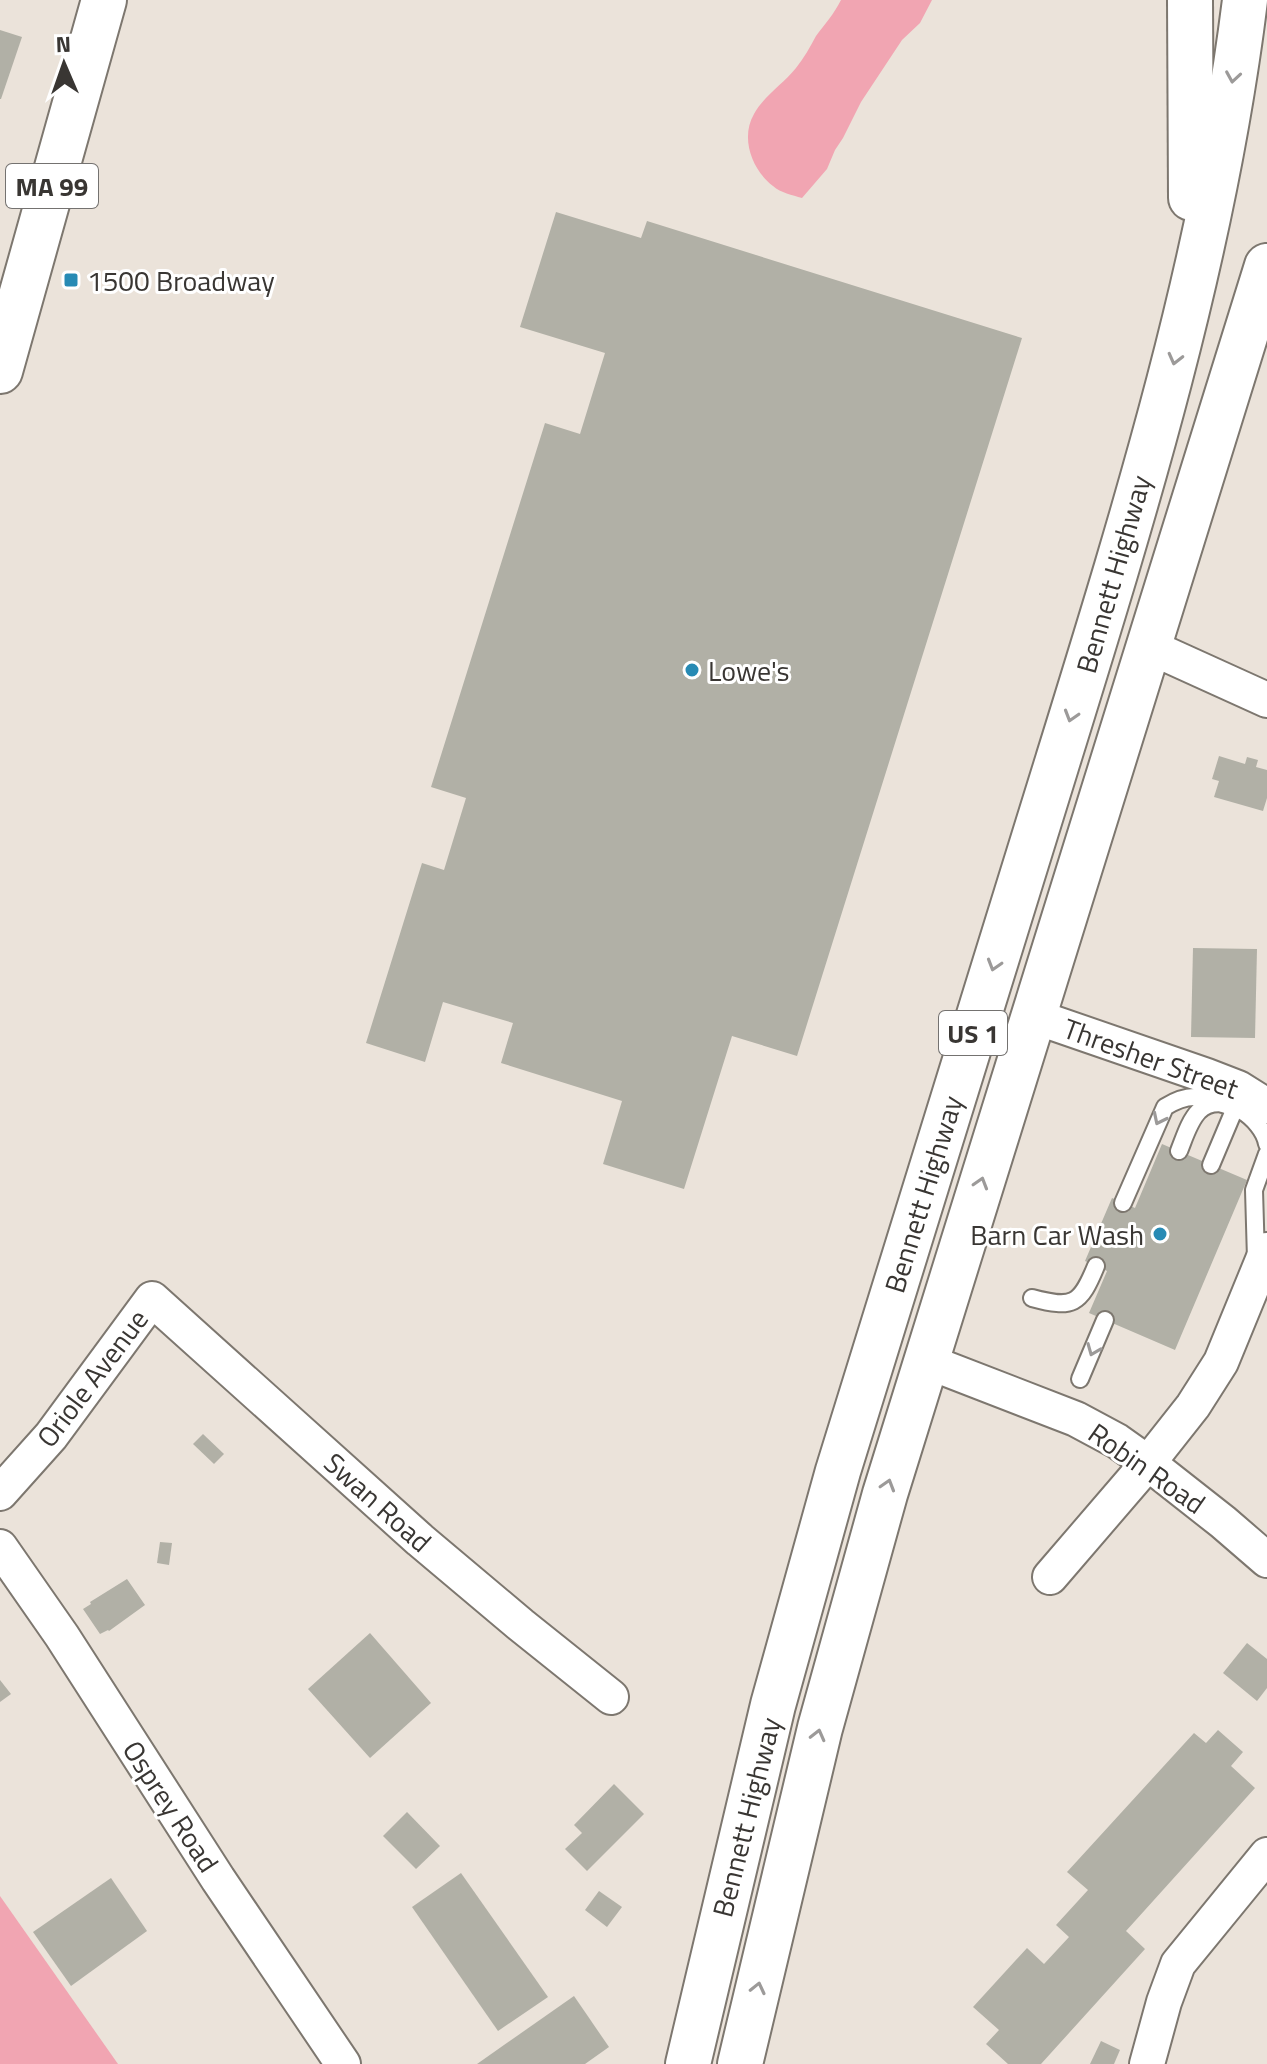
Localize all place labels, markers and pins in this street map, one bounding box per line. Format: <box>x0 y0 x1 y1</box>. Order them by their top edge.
place label: 1500 Broadway <box>87 259 275 302</box>
marker: 1500 Broadway <box>62 271 80 289</box>
place label: Lowe's <box>708 649 790 692</box>
marker: Lowe's <box>683 661 701 679</box>
place label: Barn Car Wash <box>970 1213 1144 1256</box>
marker: Barn Car Wash <box>1151 1225 1169 1243</box>

